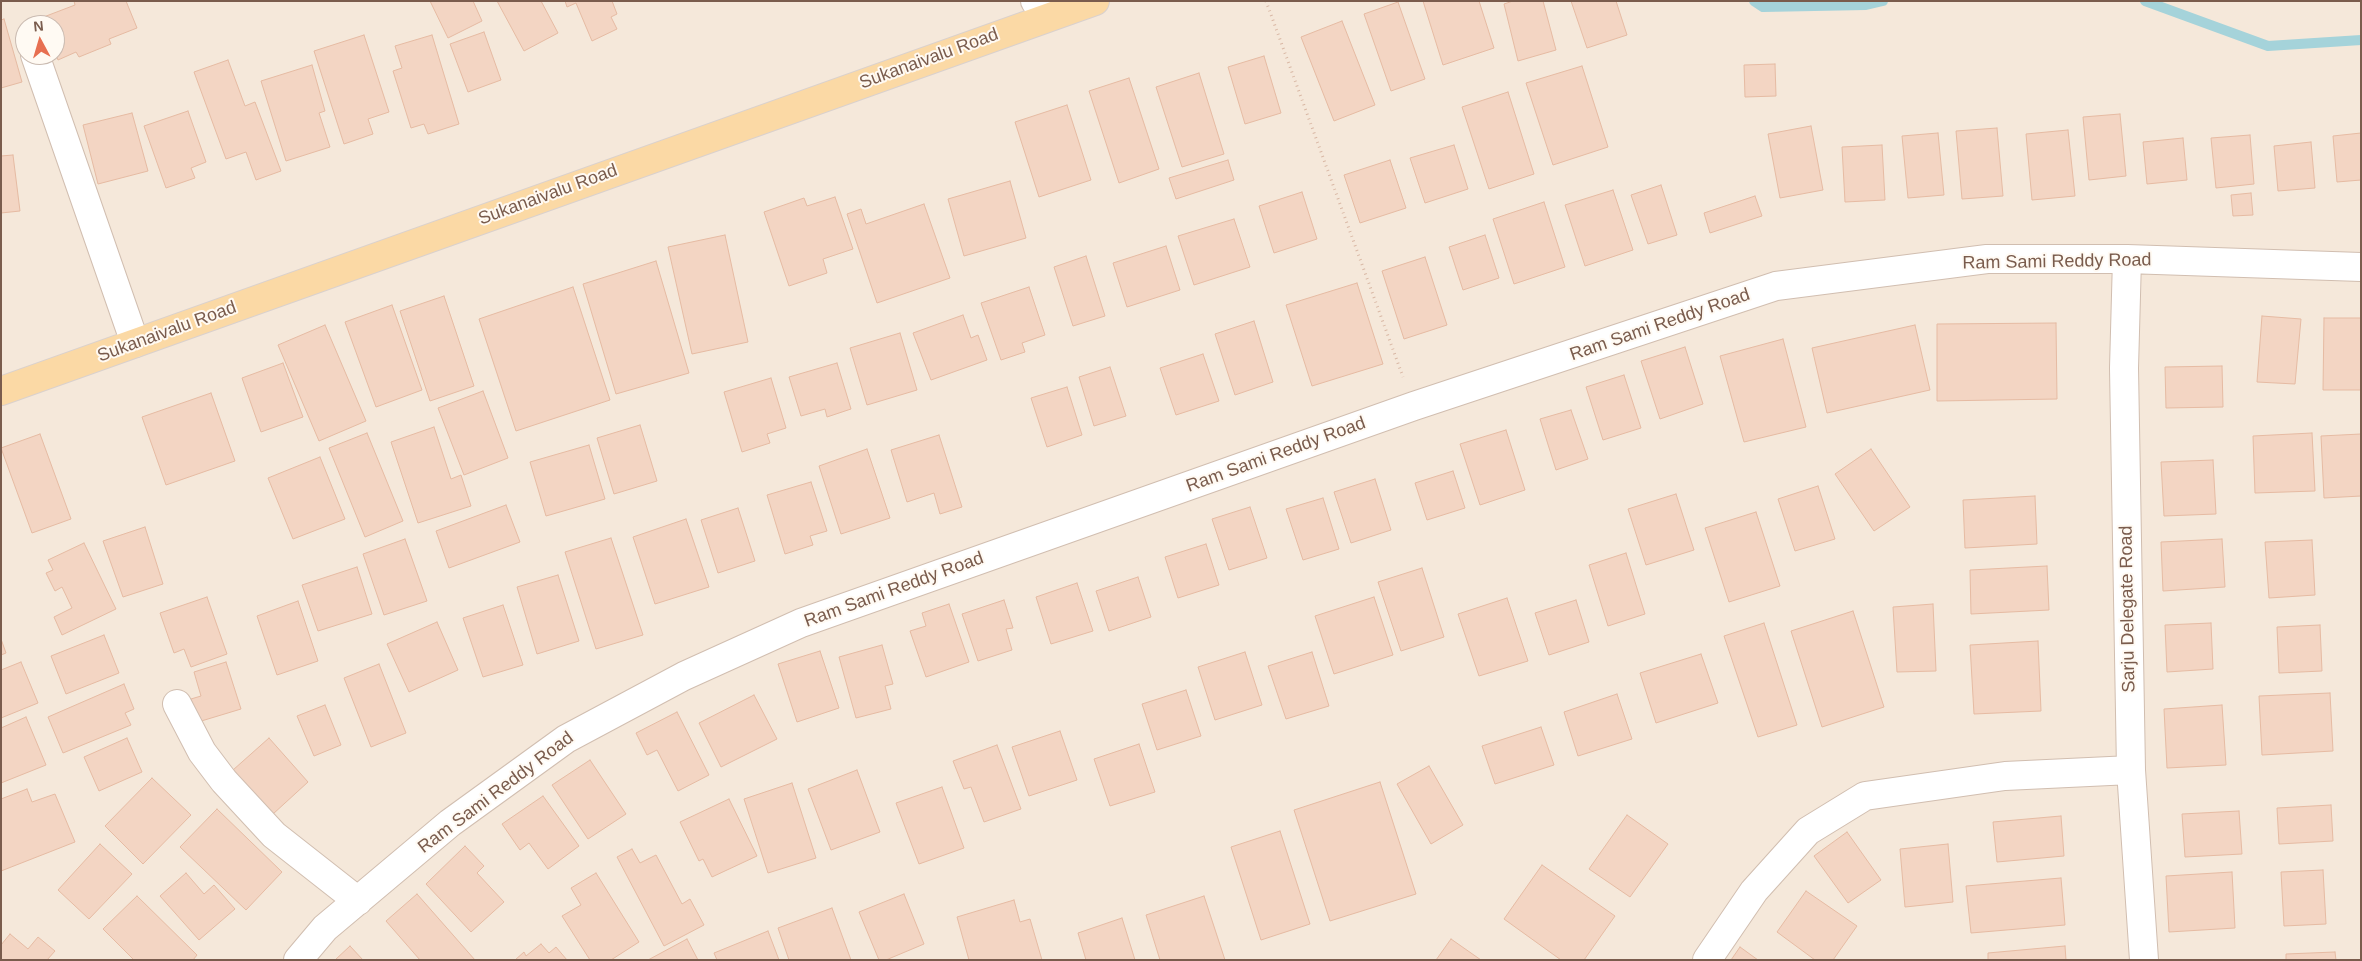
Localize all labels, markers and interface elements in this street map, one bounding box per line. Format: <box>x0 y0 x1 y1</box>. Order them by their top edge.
north arrow <box>15 15 65 65</box>
text: N <box>33 18 44 35</box>
street label: Sukanaivalu Road <box>857 24 1001 94</box>
street label: Sukanaivalu Road <box>476 160 620 230</box>
street label: Ram Sami Reddy Road <box>1962 250 2152 274</box>
street label: Ram Sami Reddy Road <box>1567 284 1753 366</box>
street label: Sukanaivalu Road <box>95 297 239 367</box>
street label: Ram Sami Reddy Road <box>1183 413 1369 497</box>
street label: Sarju Delegate Road <box>2116 525 2140 693</box>
street label: Ram Sami Reddy Road <box>801 548 987 632</box>
street label: Ram Sami Reddy Road <box>414 727 578 859</box>

